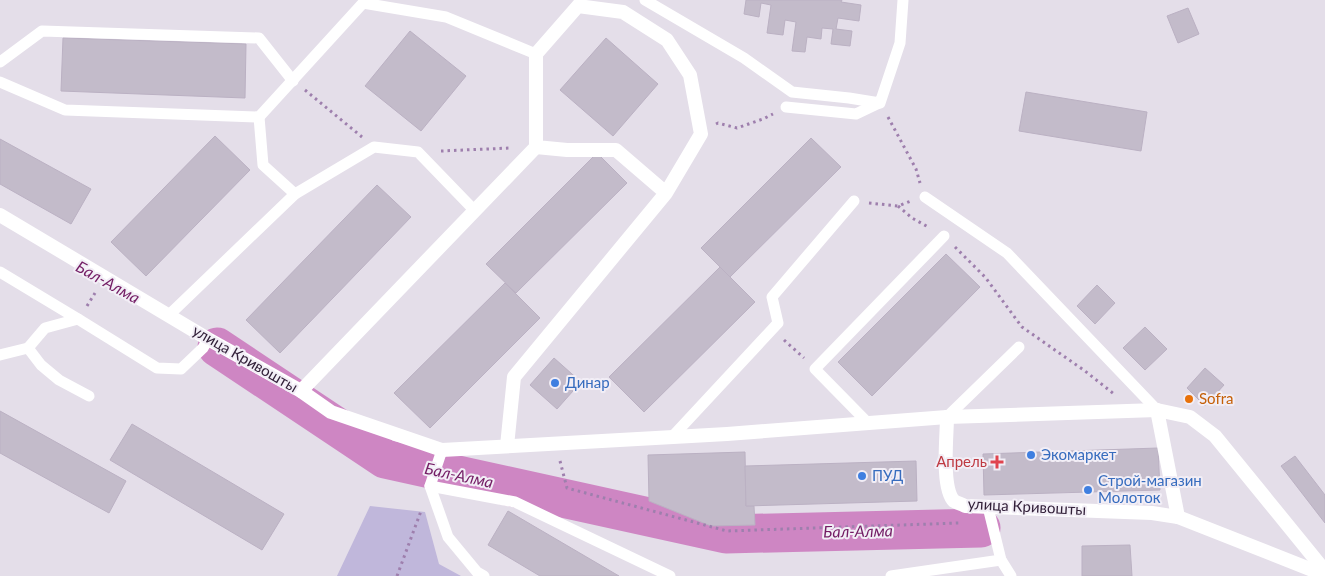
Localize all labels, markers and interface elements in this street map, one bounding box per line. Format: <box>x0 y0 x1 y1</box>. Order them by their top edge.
water label: Бал-Алма <box>73 256 143 307</box>
street label: улица Кривошты <box>190 321 301 396</box>
place label: Динар <box>565 373 610 391</box>
marker: Динар <box>549 377 561 389</box>
place label: Sofra <box>1199 389 1234 407</box>
marker: Sofra <box>1183 393 1195 405</box>
place label: Экомаркет <box>1041 445 1117 463</box>
marker: Экомаркет <box>1025 449 1037 461</box>
place label: Апрель <box>936 452 987 470</box>
marker: Апрель <box>991 456 1003 468</box>
water label: Бал-Алма <box>423 458 495 491</box>
place label: ПУД <box>872 466 903 484</box>
marker: ПУД <box>856 470 868 482</box>
place label: Строй-магазин Молоток <box>1098 471 1202 506</box>
marker: Строй-магазин Молоток <box>1082 484 1094 496</box>
street label: улица Кривошты <box>967 494 1087 518</box>
water label: Бал-Алма <box>823 520 893 541</box>

